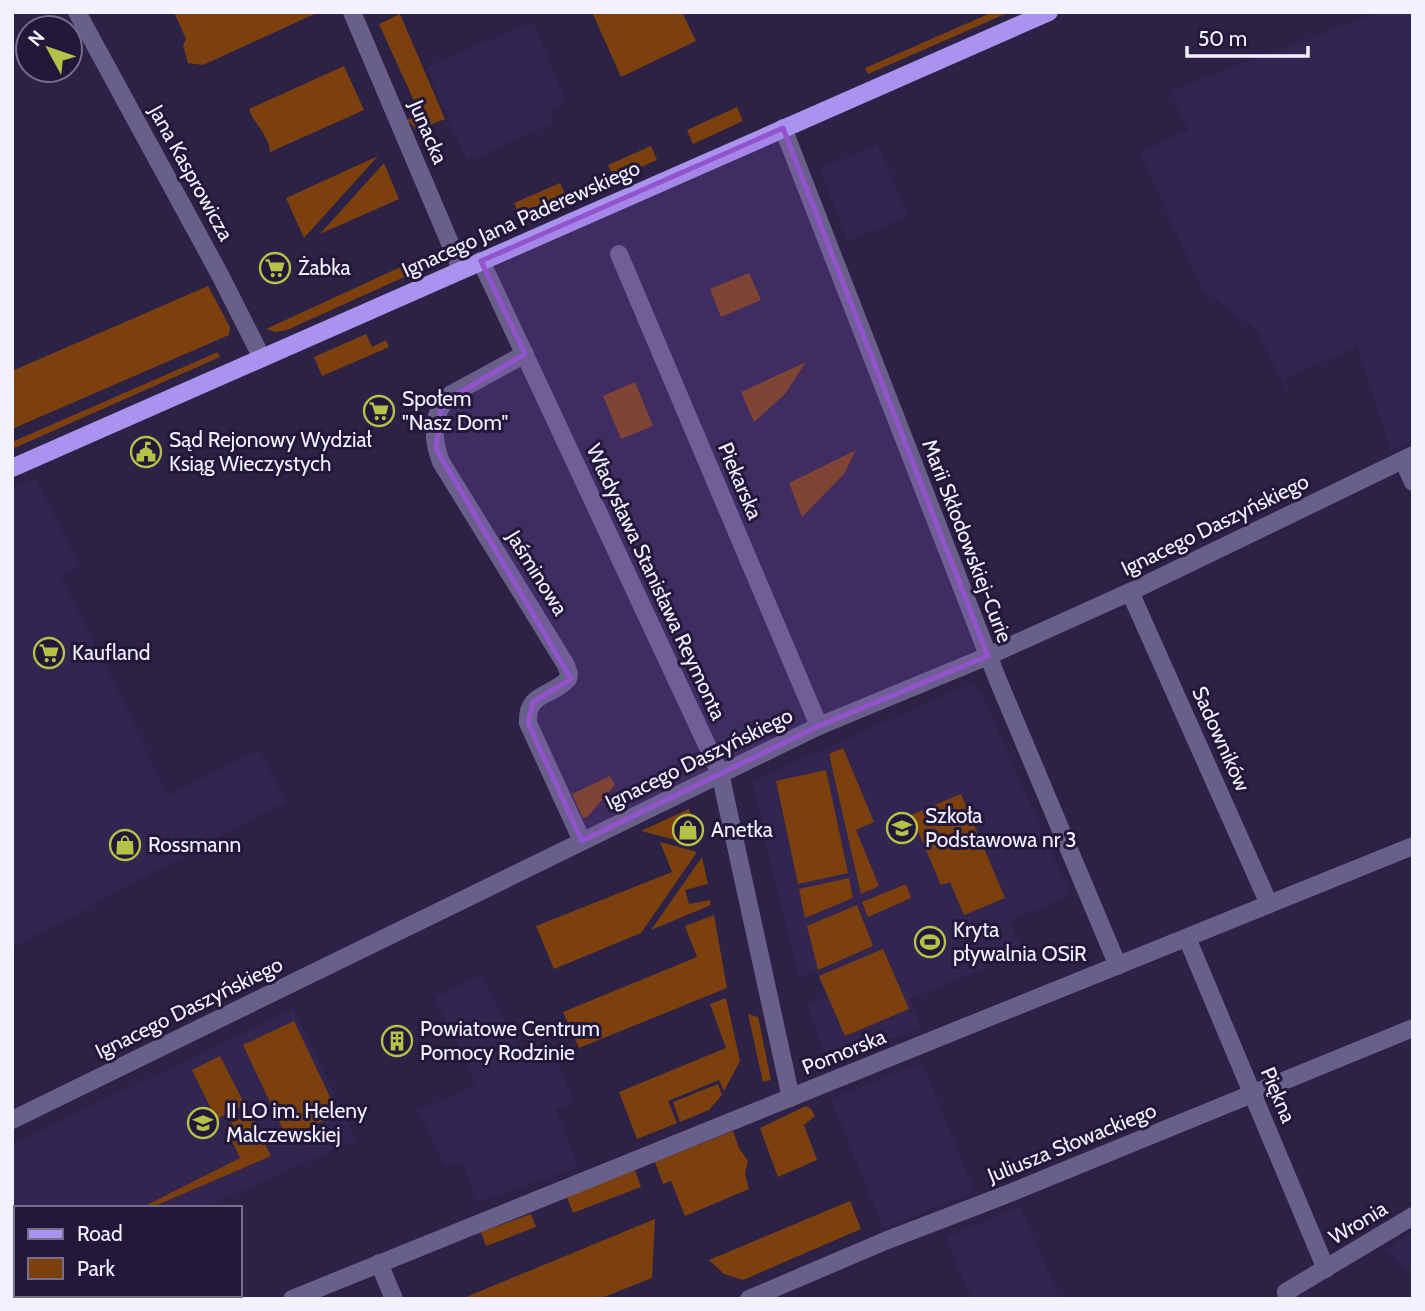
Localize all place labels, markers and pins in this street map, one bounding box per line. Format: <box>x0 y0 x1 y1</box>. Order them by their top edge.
supermarket icon: Żabka <box>258 251 292 285</box>
place label: Żabka <box>298 255 351 280</box>
place label: Społem "Nasz Dom" <box>402 386 508 435</box>
supermarket icon: Społem "Nasz Dom" <box>362 394 396 428</box>
place label: Sąd Rejonowy Wydział Ksiąg Wieczystych <box>169 427 372 476</box>
public building icon: Sąd Rejonowy Wydział Ksiąg Wieczystych <box>129 435 163 469</box>
supermarket icon: Kaufland <box>32 636 66 670</box>
place label: Kaufland <box>72 640 150 665</box>
place label: Szkoła Podstawowa nr 3 <box>925 803 1077 852</box>
school or university icon: Szkoła Podstawowa nr 3 <box>885 811 919 845</box>
shop icon: Anetka <box>671 813 705 847</box>
place label: Anetka <box>711 817 773 842</box>
shop icon: Rossmann <box>108 828 142 862</box>
place label: Rossmann <box>148 832 241 857</box>
place label: Kryta pływalnia OSiR <box>953 917 1087 966</box>
sports icon: Kryta pływalnia OSiR <box>913 925 947 959</box>
place label: Powiatowe Centrum Pomocy Rodzinie <box>420 1016 600 1065</box>
building icon: Powiatowe Centrum Pomocy Rodzinie <box>380 1024 414 1058</box>
place label: II LO im. Heleny Malczewskiej <box>226 1098 368 1148</box>
school or university icon: II LO im. Heleny Malczewskiej <box>186 1106 220 1140</box>

